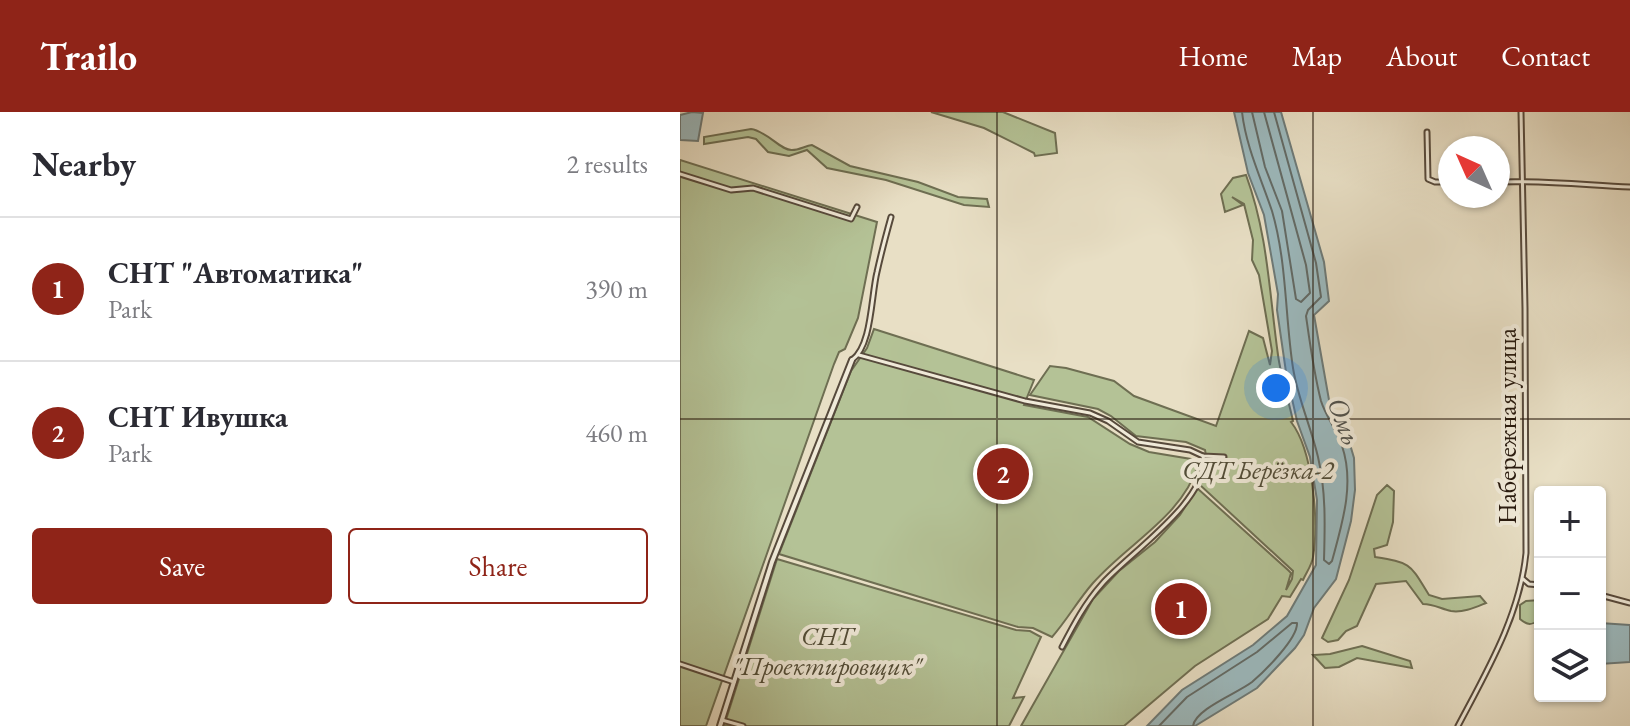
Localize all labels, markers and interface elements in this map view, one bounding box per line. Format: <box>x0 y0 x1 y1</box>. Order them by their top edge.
text: Trailo <box>40 32 137 81</box>
text: Home <box>1178 38 1248 74</box>
text: Map <box>1292 38 1342 74</box>
text: About <box>1386 38 1457 74</box>
text: Contact <box>1501 38 1590 74</box>
north arrow <box>1438 136 1510 208</box>
text: Nearby <box>32 142 136 186</box>
text: 2 results <box>567 147 648 181</box>
text: СНТ "Автоматика" <box>108 253 363 292</box>
text: 1 <box>51 272 65 306</box>
text: 390 m <box>585 272 648 306</box>
text: Park <box>108 292 152 326</box>
street label: Набережная улица <box>1490 327 1524 524</box>
your location <box>1256 368 1296 408</box>
water label: Омь <box>1320 392 1370 450</box>
text: СНТ Ивушка <box>108 397 288 436</box>
text: 2 <box>51 416 65 450</box>
text: 460 m <box>585 416 648 450</box>
text: Park <box>108 436 152 470</box>
pin: 2 <box>977 444 1029 504</box>
park label: СДТ Берёзка-2 <box>1182 453 1335 487</box>
map controls <box>1534 486 1606 702</box>
button: + <box>1534 486 1606 558</box>
button: Save <box>32 528 332 604</box>
button: Share <box>348 528 648 604</box>
button: − <box>1534 558 1606 630</box>
pin: 1 <box>1155 579 1207 639</box>
park label: СНТ "Проектировщик" <box>733 619 924 683</box>
button: layers <box>1534 630 1606 702</box>

